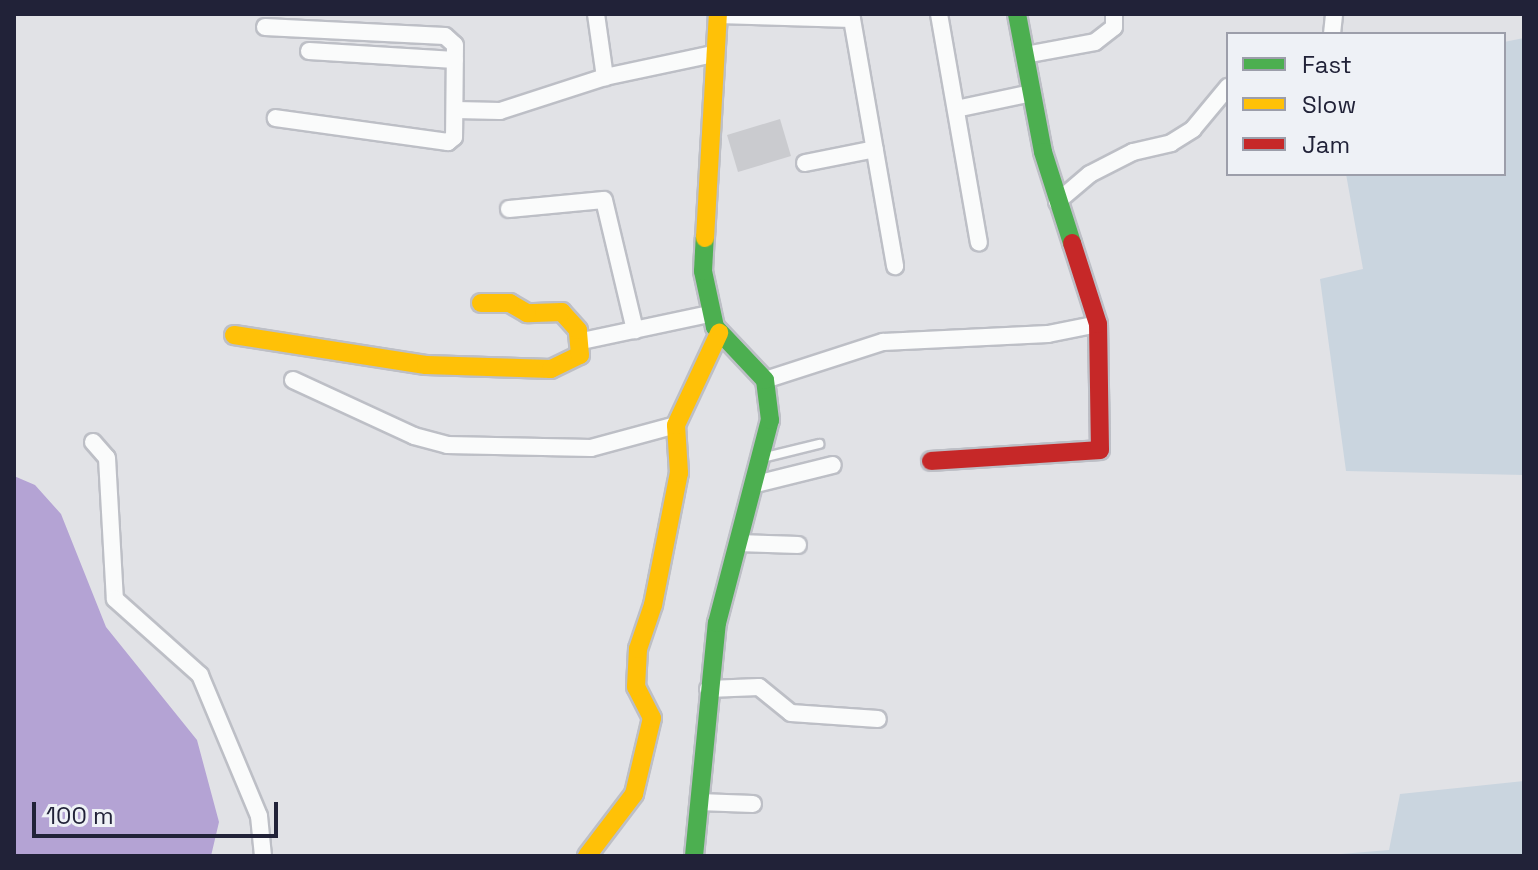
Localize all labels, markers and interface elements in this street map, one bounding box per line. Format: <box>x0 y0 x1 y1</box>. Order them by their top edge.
legend <box>1226 32 1506 176</box>
text: Fast <box>1302 49 1352 80</box>
text: Slow <box>1302 89 1356 120</box>
text: Jam <box>1302 129 1350 160</box>
scale bar <box>36 786 282 836</box>
text: 100 m <box>46 800 114 831</box>

